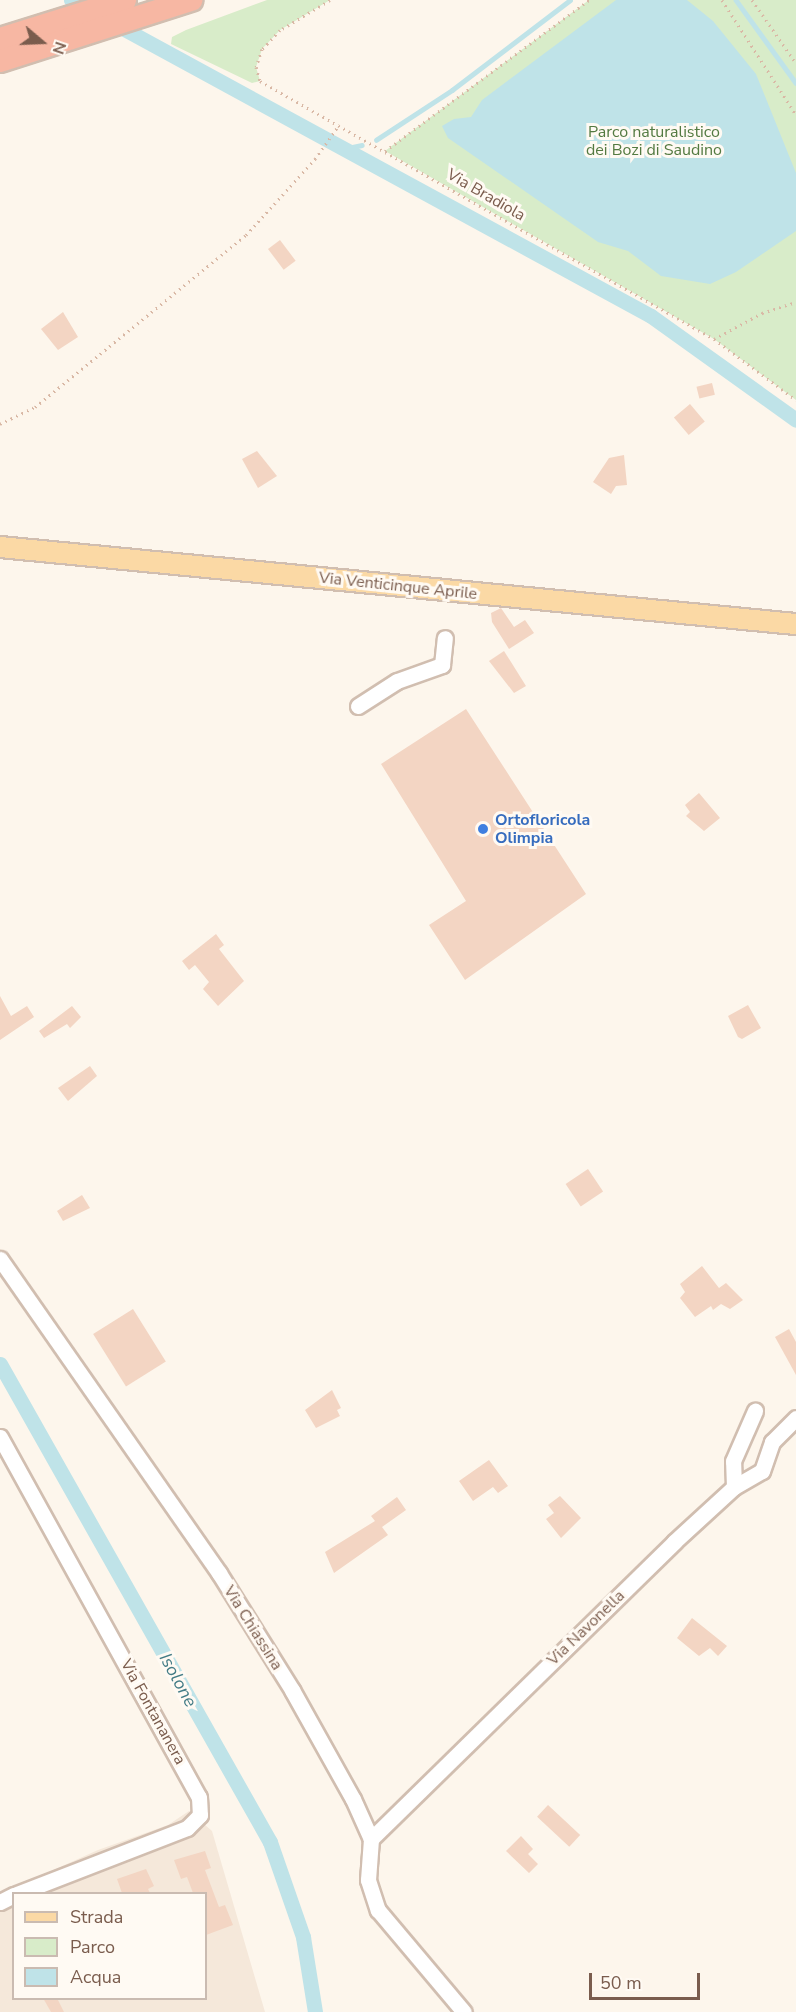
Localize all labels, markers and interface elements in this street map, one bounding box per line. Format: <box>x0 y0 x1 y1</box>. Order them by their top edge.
north arrow <box>12 12 72 72</box>
text: N <box>47 39 71 57</box>
park label: Parco naturalistico dei Bozi di Saudino <box>586 122 722 160</box>
street label: Via Bradiola <box>443 165 529 225</box>
street label: Via Venticinque Aprile <box>318 568 478 604</box>
place label: Ortofloricola Olimpia <box>495 810 590 848</box>
marker: Ortofloricola Olimpia <box>476 822 490 836</box>
street label: Via Chiassina <box>219 1582 287 1674</box>
street label: Via Navonella <box>543 1586 629 1670</box>
water label: Isolone <box>154 1649 202 1711</box>
street label: Via Fontananera <box>116 1656 190 1768</box>
legend <box>12 1892 207 2000</box>
text: Strada <box>70 1905 123 1929</box>
text: Parco <box>70 1935 115 1959</box>
scale bar <box>592 1961 703 1999</box>
text: Acqua <box>70 1965 121 1989</box>
text: 50 m <box>600 1971 642 1995</box>

